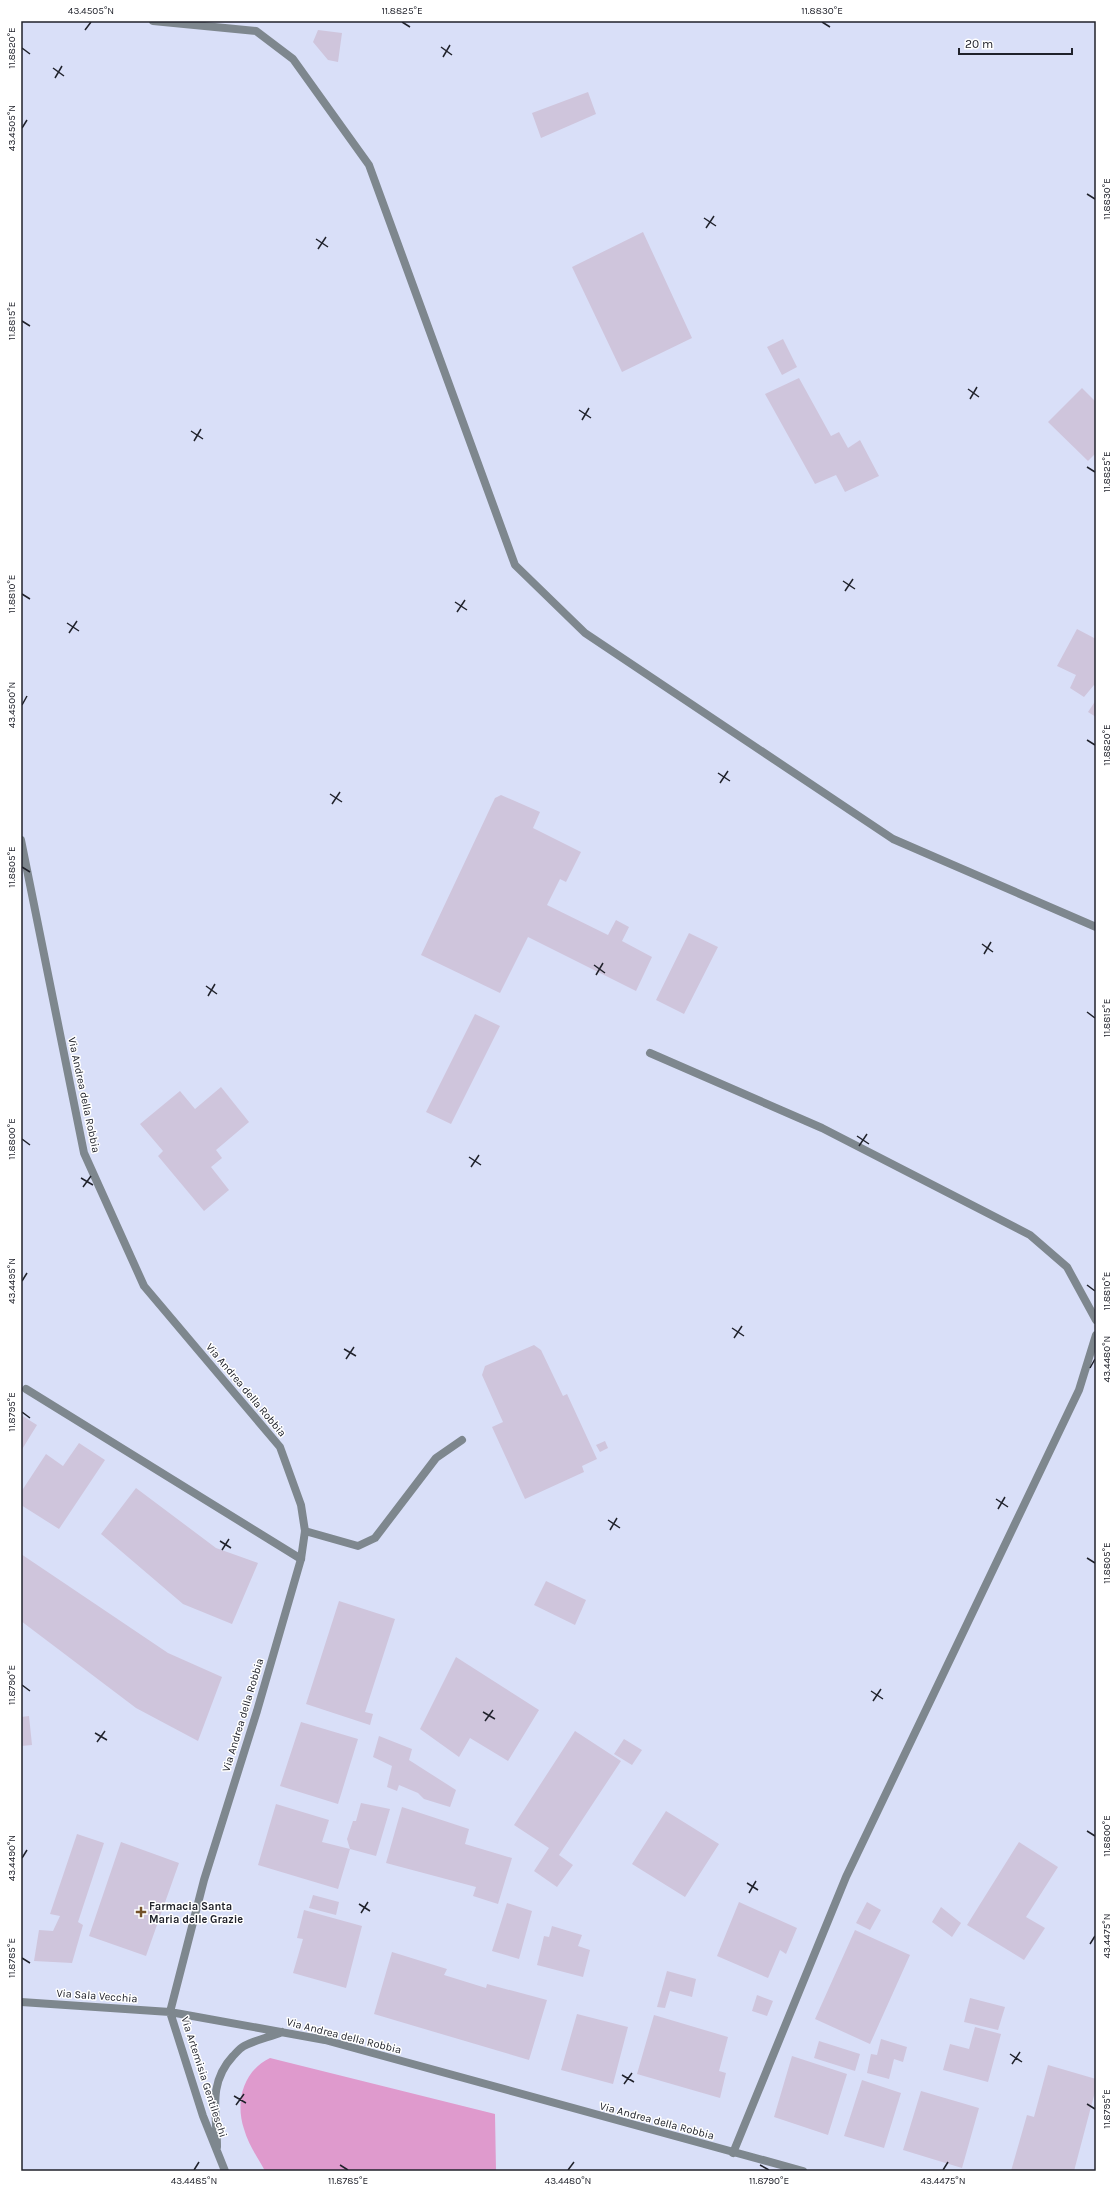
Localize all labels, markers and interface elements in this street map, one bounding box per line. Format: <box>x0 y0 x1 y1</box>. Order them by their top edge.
text: 43.4505°N <box>68 5 114 17</box>
text: 11.8825°E <box>381 5 423 17</box>
text: 11.8830°E <box>801 5 843 17</box>
text: 11.8820°E <box>6 27 18 69</box>
scale bar <box>959 30 1072 56</box>
text: 20 m <box>965 37 993 51</box>
text: 43.4505°N <box>6 105 18 151</box>
text: 11.8830°E <box>1101 178 1113 220</box>
text: 11.8815°E <box>6 302 18 340</box>
text: 11.8825°E <box>1101 451 1113 493</box>
text: 11.8810°E <box>6 575 18 613</box>
text: 43.4500°N <box>6 682 18 728</box>
text: 11.8820°E <box>1101 724 1113 766</box>
text: 11.8805°E <box>6 846 18 888</box>
text: 11.8815°E <box>1101 999 1113 1037</box>
street label: Via Andrea della Robbia <box>65 1036 103 1154</box>
text: 11.8800°E <box>6 1118 18 1160</box>
text: 43.4495°N <box>6 1258 18 1304</box>
text: 11.8810°E <box>1101 1272 1113 1310</box>
text: 43.4480°N <box>1101 1336 1113 1382</box>
street label: Via Andrea della Robbia <box>203 1341 289 1439</box>
text: 11.8795°E <box>6 1392 18 1432</box>
text: 11.8805°E <box>1101 1542 1113 1584</box>
street label: Via Andrea della Robbia <box>220 1657 266 1773</box>
text: 11.8790°E <box>6 1665 18 1705</box>
text: 11.8800°E <box>1101 1815 1113 1857</box>
text: 43.4490°N <box>6 1835 18 1881</box>
place label: Farmacia Santa Maria delle Grazie <box>149 1900 243 1926</box>
marker: Farmacia Santa Maria delle Grazie <box>136 1907 146 1917</box>
text: 43.4475°N <box>1101 1913 1113 1959</box>
text: 11.8785°E <box>6 1938 18 1978</box>
street label: Via Sala Vecchia <box>56 1987 138 2005</box>
street label: Via Artemisia Gentileschi <box>178 2015 230 2139</box>
street label: Via Andrea della Robbia <box>285 2015 403 2057</box>
text: 11.8795°E <box>1101 2089 1113 2129</box>
street label: Via Andrea della Robbia <box>598 2099 716 2143</box>
text: 43.4485°N <box>171 2175 217 2187</box>
text: 11.8785°E <box>328 2175 368 2187</box>
text: 43.4480°N <box>545 2175 591 2187</box>
text: 11.8790°E <box>749 2175 789 2187</box>
text: 43.4475°N <box>920 2175 966 2187</box>

